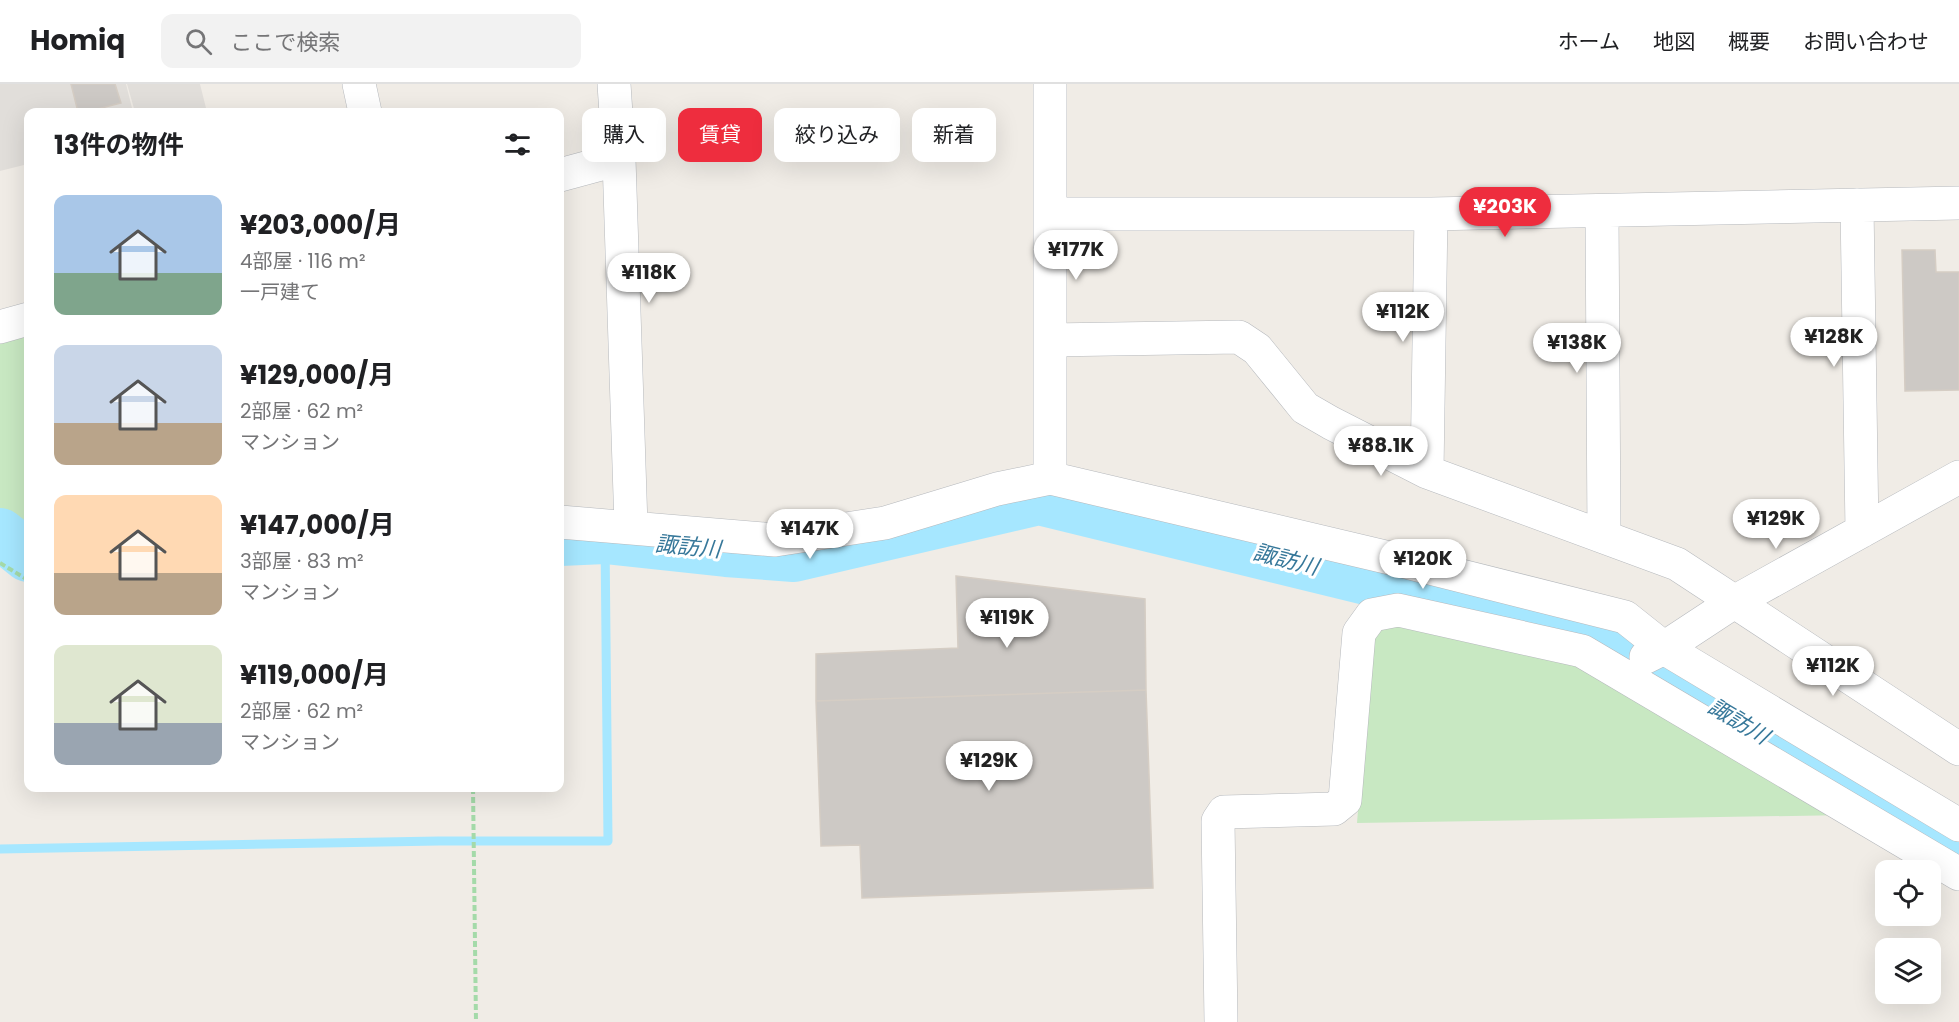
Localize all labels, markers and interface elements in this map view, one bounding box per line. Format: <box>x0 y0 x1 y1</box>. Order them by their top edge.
search box <box>161 14 581 68</box>
text: Homiq <box>30 21 125 60</box>
icon: search <box>182 25 215 58</box>
text: ここで検索 <box>230 27 340 58</box>
text: ホーム <box>1558 27 1620 56</box>
text: 地図 <box>1653 27 1695 56</box>
text: 概要 <box>1728 27 1770 56</box>
text: お問い合わせ <box>1803 27 1929 56</box>
chip: 購入 <box>582 108 666 162</box>
chip: 賃貸 <box>678 108 762 162</box>
chip: 絞り込み <box>774 108 900 162</box>
chip: 新着 <box>912 108 996 162</box>
text: 13件の物件 <box>54 127 184 163</box>
icon: filters <box>501 128 534 161</box>
pin: ¥203K <box>1463 187 1547 238</box>
text: ¥203K <box>1473 192 1537 220</box>
text: ¥203,000/月 <box>240 207 401 243</box>
icon: home <box>102 219 174 291</box>
pin: ¥177K <box>1034 230 1118 281</box>
text: ¥177K <box>1048 235 1104 263</box>
text: 4部屋 · 116 m² <box>240 247 366 275</box>
pin: ¥118K <box>607 253 691 304</box>
text: ¥118K <box>621 258 677 286</box>
text: 一戸建て <box>240 278 320 306</box>
pin: ¥112K <box>1361 292 1445 343</box>
text: ¥112K <box>1376 297 1430 325</box>
pin: ¥128K <box>1792 317 1876 368</box>
text: ¥128K <box>1804 322 1864 350</box>
pin: ¥138K <box>1535 323 1619 374</box>
text: ¥138K <box>1547 328 1607 356</box>
text: ¥129,000/月 <box>240 357 394 393</box>
icon: home <box>102 369 174 441</box>
text: 2部屋 · 62 m² <box>240 397 363 425</box>
pin: ¥88.1K <box>1332 426 1430 477</box>
text: マンション <box>240 428 340 456</box>
text: ¥88.1K <box>1348 431 1414 459</box>
pin: ¥129K <box>1734 499 1818 550</box>
text: ¥129K <box>1747 504 1805 532</box>
text: ¥147,000/月 <box>240 507 395 543</box>
pin: ¥147K <box>768 509 852 560</box>
text: ¥147K <box>780 514 840 542</box>
icon: home <box>102 519 174 591</box>
water label: 諏訪川 <box>654 528 724 565</box>
water label: 諏訪川 <box>1250 536 1324 583</box>
pin: ¥120K <box>1381 539 1465 590</box>
text: ¥120K <box>1393 544 1453 572</box>
text: 3部屋 · 83 m² <box>240 547 364 575</box>
text: マンション <box>240 578 340 606</box>
pin: ¥119K <box>965 598 1049 649</box>
text: ¥119K <box>980 603 1034 631</box>
pin: ¥112K <box>1791 646 1875 697</box>
text: ¥112K <box>1806 651 1860 679</box>
text: ¥119,000/月 <box>240 657 389 693</box>
icon: home <box>102 669 174 741</box>
water label: 諏訪川 <box>1702 691 1777 753</box>
text: 2部屋 · 62 m² <box>240 697 363 725</box>
text: マンション <box>240 728 340 756</box>
pin: ¥129K <box>947 741 1031 792</box>
text: ¥129K <box>960 746 1018 774</box>
map controls <box>1875 860 1941 1004</box>
button: locate <box>1875 860 1941 926</box>
button: layers <box>1875 938 1941 1004</box>

